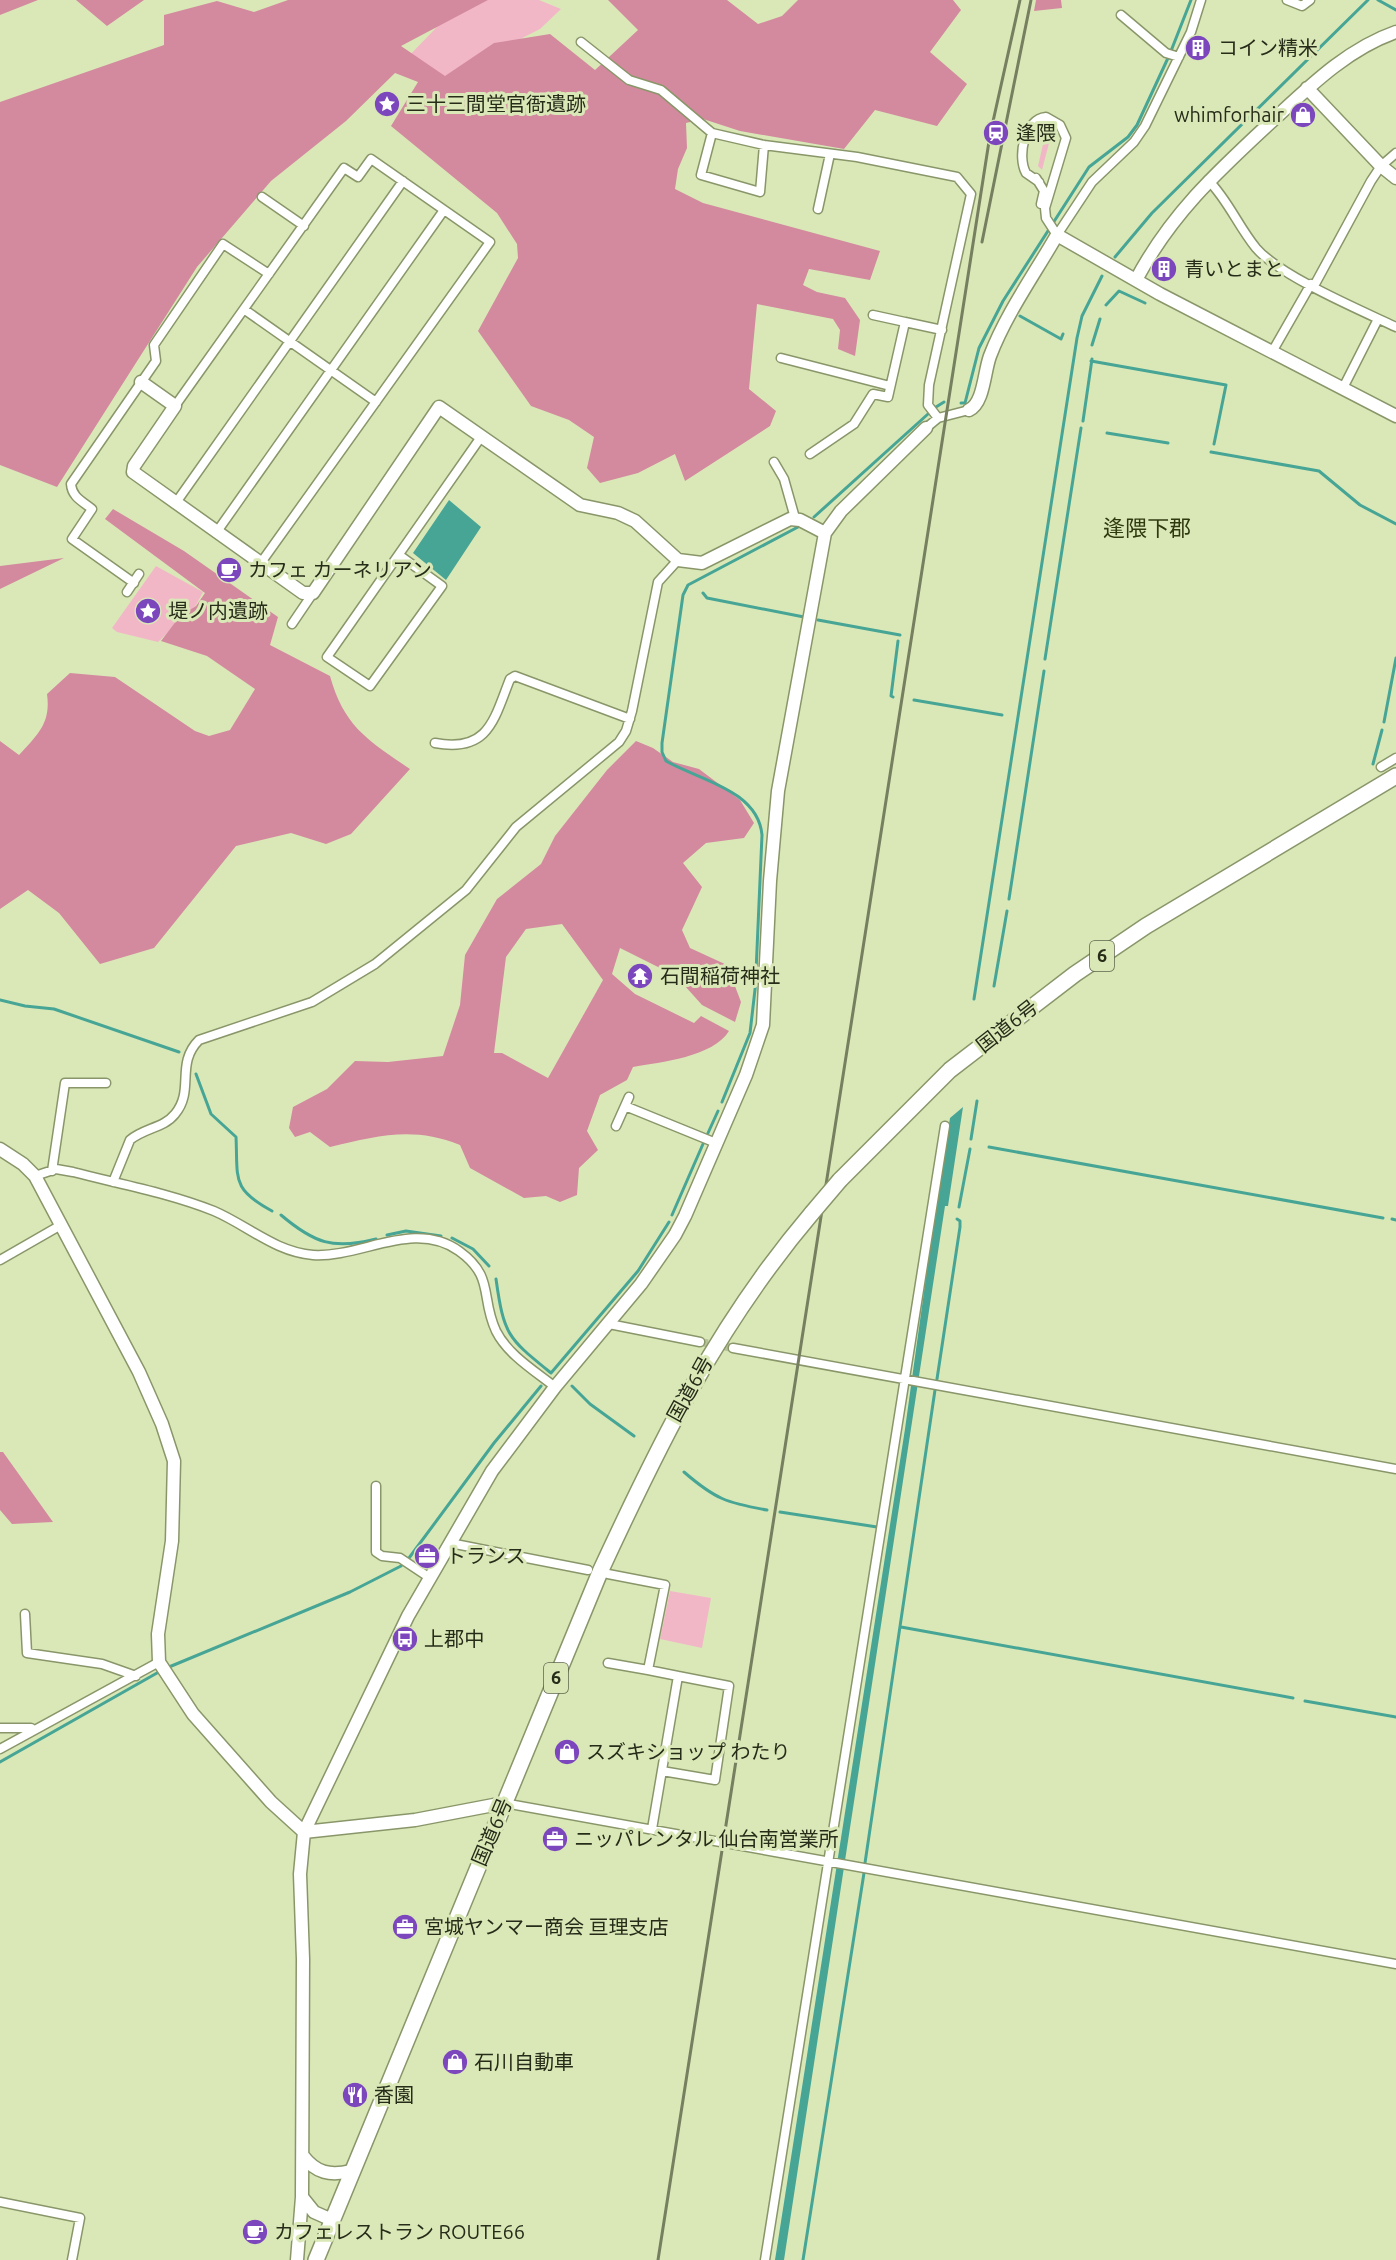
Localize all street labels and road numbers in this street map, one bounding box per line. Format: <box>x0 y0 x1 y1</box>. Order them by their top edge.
road number: 6 <box>1090 941 1114 971</box>
street label: 国道6号 <box>972 995 1042 1057</box>
street label: 国道6号 <box>662 1352 717 1426</box>
road number: 6 <box>544 1663 568 1693</box>
street label: 国道6号 <box>467 1795 516 1869</box>

